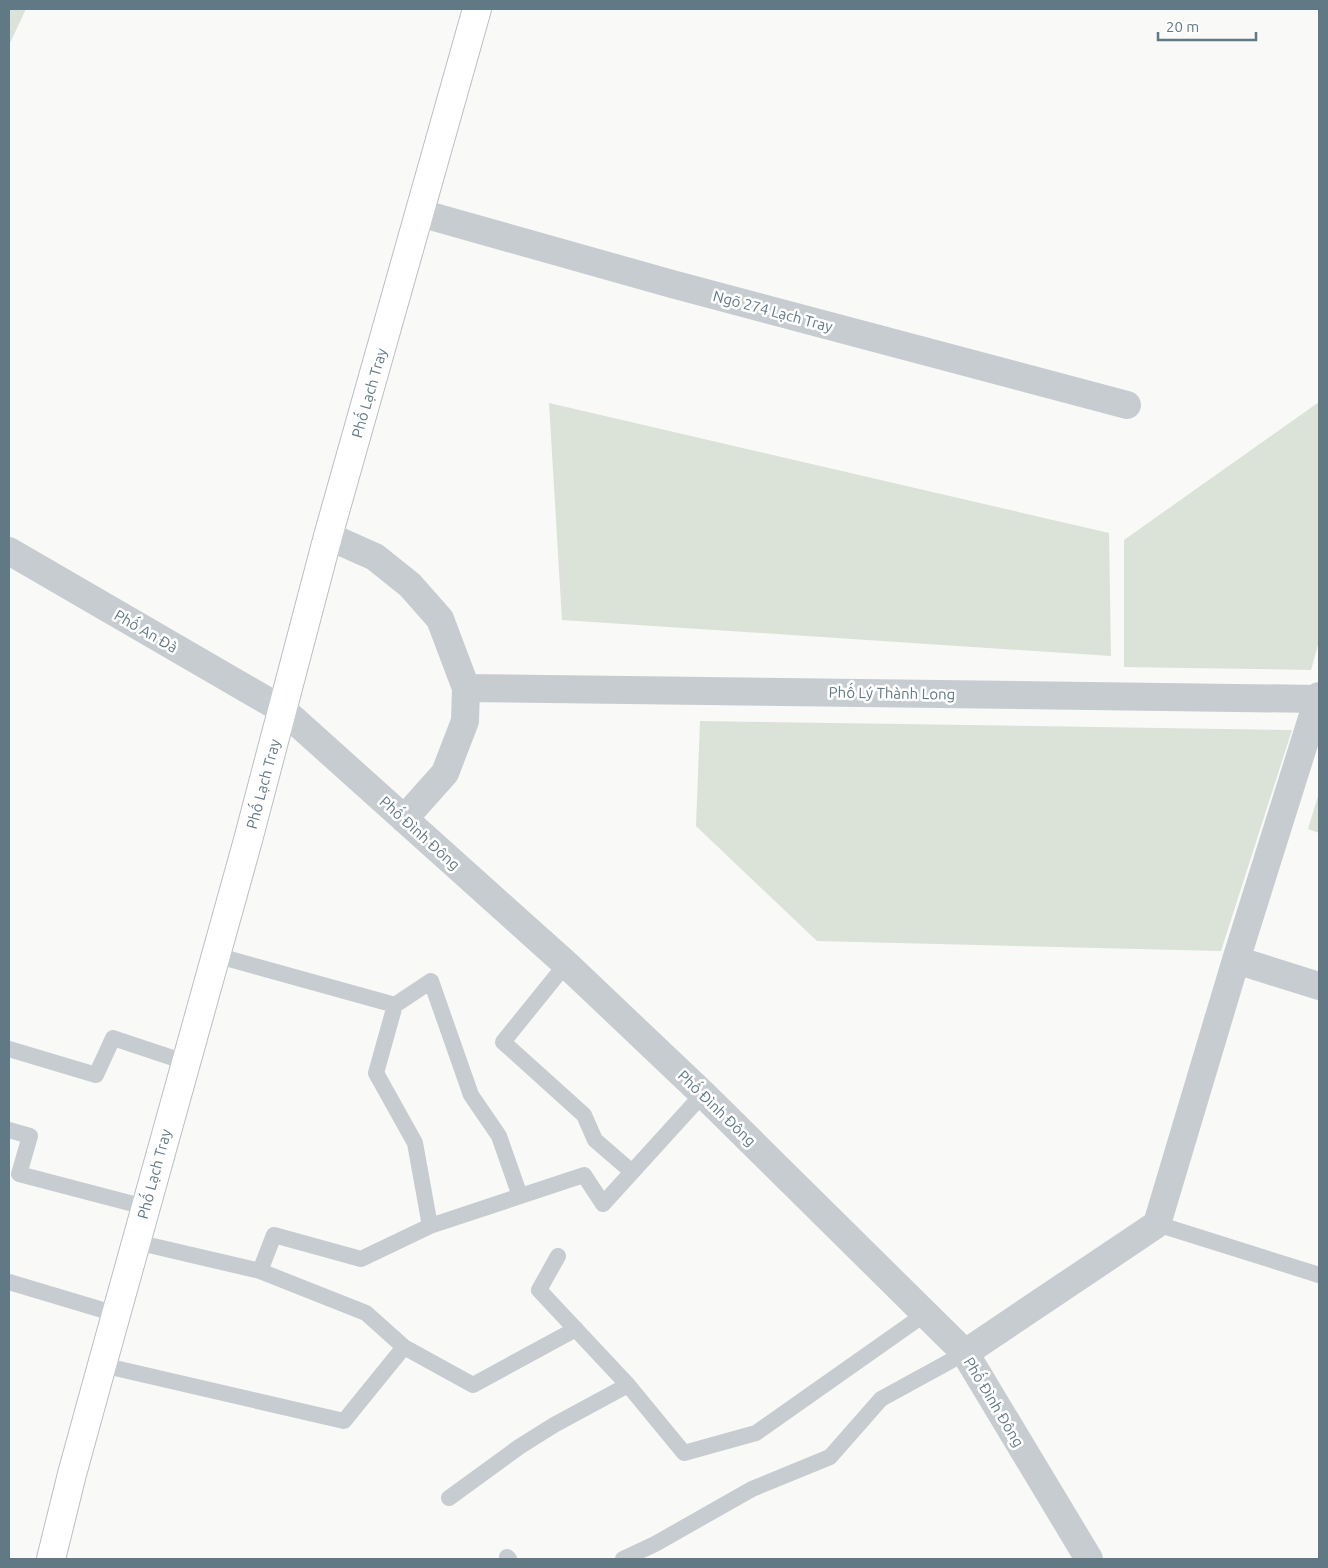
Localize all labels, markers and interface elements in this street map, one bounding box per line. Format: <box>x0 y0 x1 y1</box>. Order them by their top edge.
scale bar <box>1158 10 1256 42</box>
text: 20 m <box>1166 18 1199 35</box>
street label: Ngõ 274 Lạch Tray <box>711 287 835 335</box>
street label: Phố Lạch Tray <box>346 346 390 440</box>
street label: Phố An Đà <box>111 605 181 656</box>
street label: Phố Lý Thành Long <box>829 682 955 703</box>
street label: Phố Lạch Tray <box>241 737 283 831</box>
street label: Phố Đình Đông <box>377 791 465 873</box>
street label: Phố Đình Đông <box>675 1065 761 1149</box>
street label: Phố Lạch Tray <box>132 1127 174 1221</box>
street label: Phố Đình Đông <box>961 1353 1029 1450</box>

